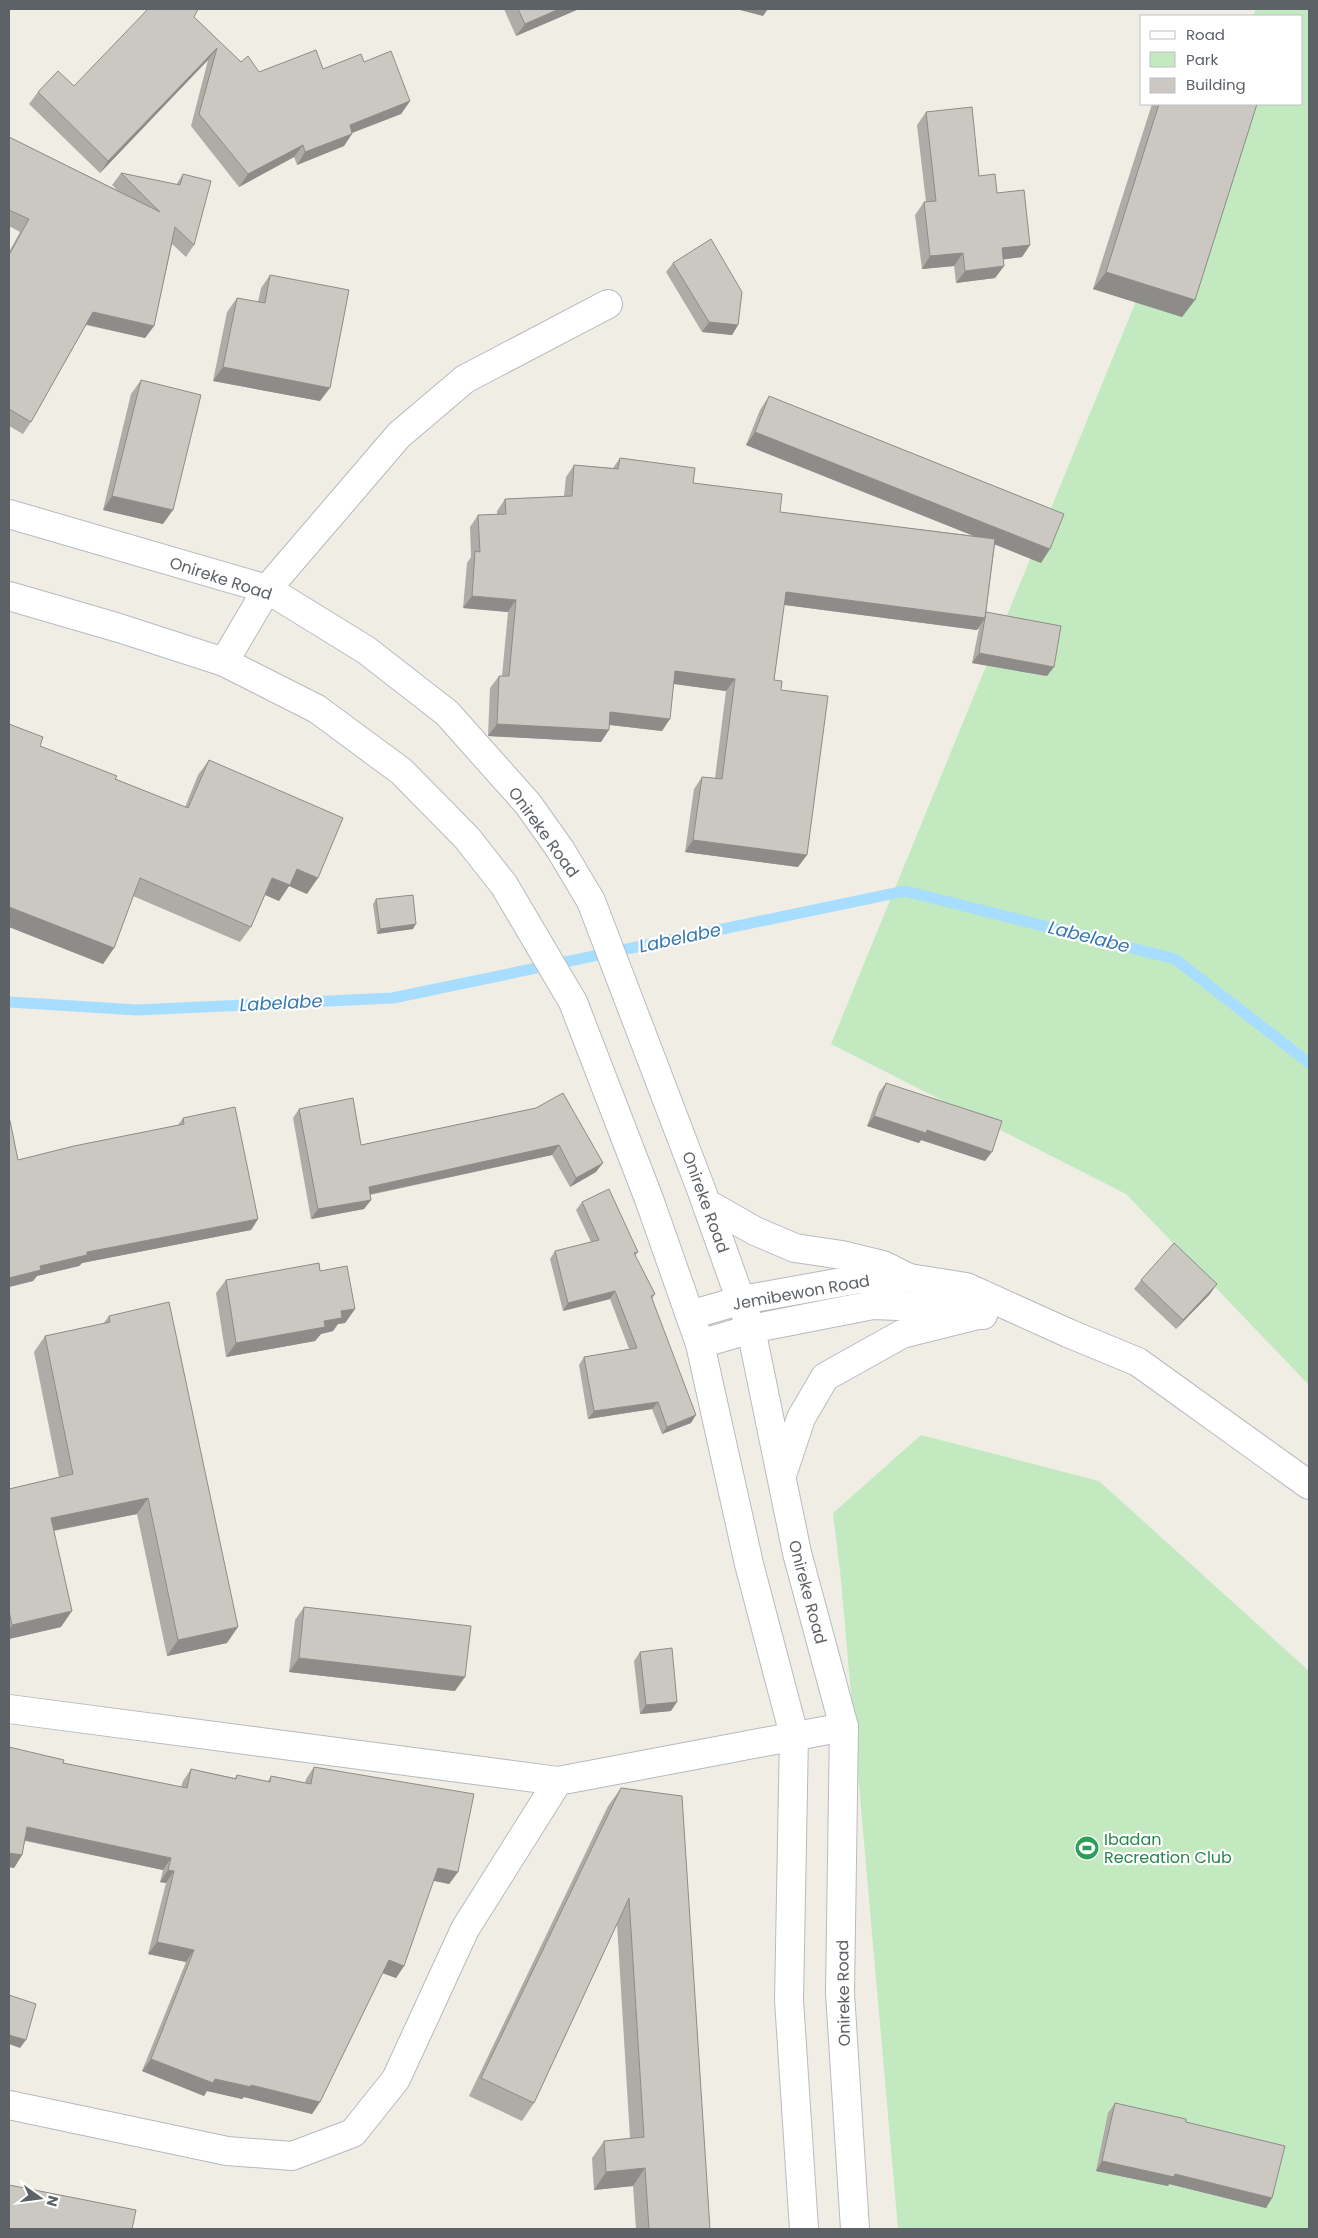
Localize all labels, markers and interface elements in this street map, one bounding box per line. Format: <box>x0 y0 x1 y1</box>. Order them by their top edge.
legend <box>1140 15 1303 105</box>
text: Road <box>1186 24 1225 45</box>
text: Park <box>1186 49 1218 70</box>
text: Building <box>1186 74 1246 95</box>
street label: Onireke Road <box>167 551 275 606</box>
street label: Onireke Road <box>503 782 584 882</box>
water label: Labelabe <box>1046 914 1133 959</box>
water label: Labelabe <box>637 917 723 958</box>
water label: Labelabe <box>239 988 323 1017</box>
street label: Onireke Road <box>676 1148 735 1256</box>
street label: Jemibewon Road <box>731 1269 872 1316</box>
street label: Onireke Road <box>783 1538 832 1647</box>
place label: Ibadan Recreation Club <box>1104 1828 1232 1869</box>
sports icon: Ibadan Recreation Club <box>1074 1835 1100 1861</box>
street label: Onireke Road <box>831 1939 856 2047</box>
north arrow <box>15 2173 65 2223</box>
text: N <box>42 2194 64 2209</box>

